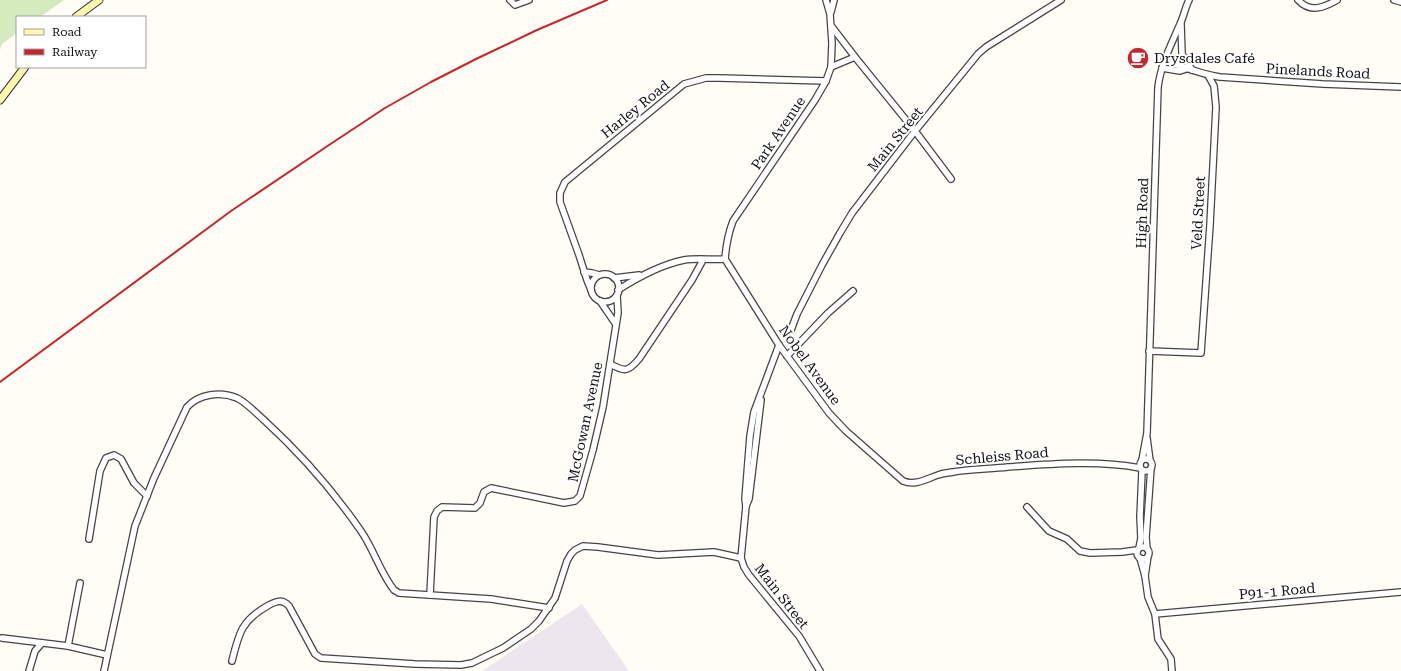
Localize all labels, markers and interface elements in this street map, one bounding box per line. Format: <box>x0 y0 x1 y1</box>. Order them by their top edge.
legend <box>16 16 146 68</box>
text: Road <box>52 25 82 39</box>
text: Railway <box>52 45 98 59</box>
cafe icon: Drysdales Café <box>1125 45 1151 71</box>
place label: Drysdales Café <box>1154 50 1255 66</box>
street label: Pinelands Road <box>1265 60 1371 82</box>
street label: Harley Road <box>598 77 672 141</box>
street label: Park Avenue <box>748 93 808 173</box>
street label: Main Street <box>864 104 926 174</box>
street label: Veld Street <box>1188 176 1208 250</box>
street label: High Road <box>1133 177 1151 249</box>
street label: Nobel Avenue <box>776 322 844 408</box>
street label: McGowan Avenue <box>564 360 606 484</box>
street label: Schleiss Road <box>955 444 1049 468</box>
street label: Main Street <box>752 560 812 632</box>
street label: P91-1 Road <box>1238 580 1316 602</box>

